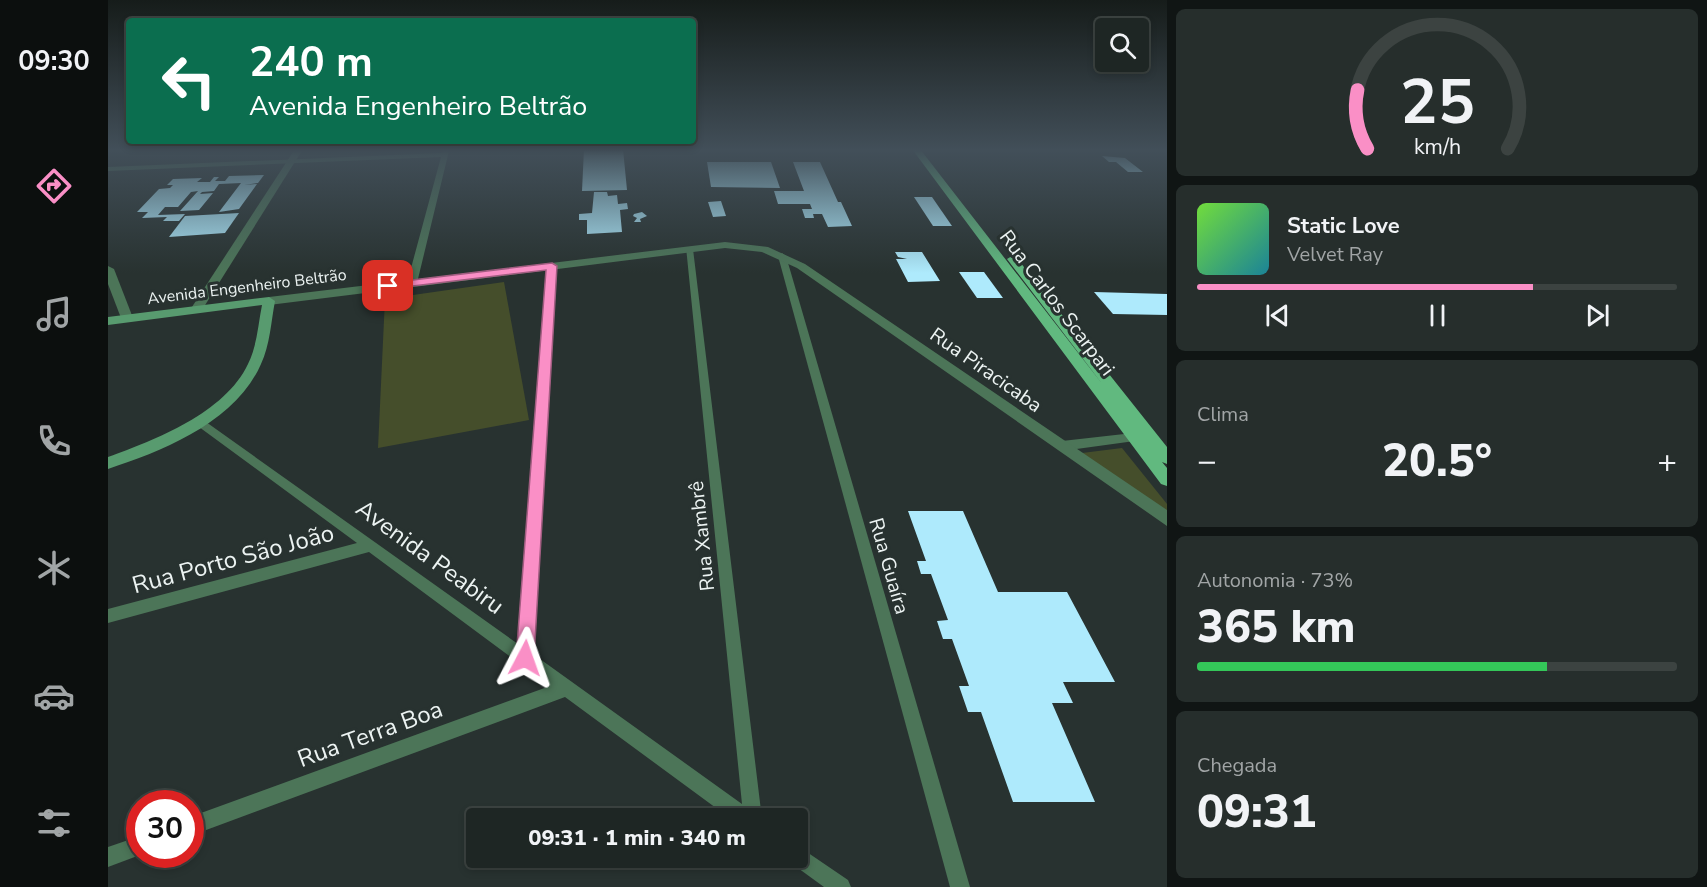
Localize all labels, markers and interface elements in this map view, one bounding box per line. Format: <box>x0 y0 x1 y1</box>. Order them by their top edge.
map controls <box>1095 18 1149 72</box>
button: search <box>1095 18 1149 72</box>
text: 240 m <box>249 34 373 91</box>
icon: left <box>150 42 228 120</box>
text: 09:30 <box>18 43 90 80</box>
text: 25 <box>1400 60 1474 145</box>
text: Avenida Engenheiro Beltrão <box>249 88 587 125</box>
text: km/h <box>1413 133 1461 163</box>
icon: directions <box>33 165 75 207</box>
text: Static Love <box>1287 211 1400 241</box>
street label: Rua Carlos Scarpari <box>993 225 1121 381</box>
text: Velvet Ray <box>1287 241 1383 268</box>
pin <box>362 260 413 311</box>
street label: Avenida Engenheiro Beltrão <box>146 264 348 310</box>
icon: arrive <box>371 269 404 302</box>
icon: music <box>33 293 75 335</box>
icon: previous <box>1261 299 1294 332</box>
icon: pause <box>1421 299 1454 332</box>
icon: next <box>1581 299 1614 332</box>
street label: Rua Piracicaba <box>924 321 1048 419</box>
text: Clima <box>1197 401 1249 428</box>
icon: phone <box>33 420 75 462</box>
text: 20.5° <box>1382 431 1492 492</box>
text: − <box>1197 439 1217 484</box>
text: + <box>1657 439 1677 484</box>
street label: Rua Xambrê <box>683 480 721 592</box>
street label: Avenida Peabiru <box>350 492 510 622</box>
street label: Rua Guaíra <box>862 515 916 617</box>
street label: Rua Porto São João <box>129 517 337 601</box>
icon: climate <box>33 547 75 589</box>
text: Autonomia · 73% <box>1197 567 1353 594</box>
text: 365 km <box>1197 597 1356 658</box>
position arrow <box>493 626 557 690</box>
icon: car <box>33 675 75 717</box>
street label: Rua Terra Boa <box>293 693 447 775</box>
text: Chegada <box>1197 752 1277 779</box>
text: 09:31 <box>1197 782 1317 843</box>
speed limit sign: 30 <box>126 790 204 868</box>
icon: filters <box>33 802 75 844</box>
text: 09:31 · 1 min · 340 m <box>528 823 746 853</box>

